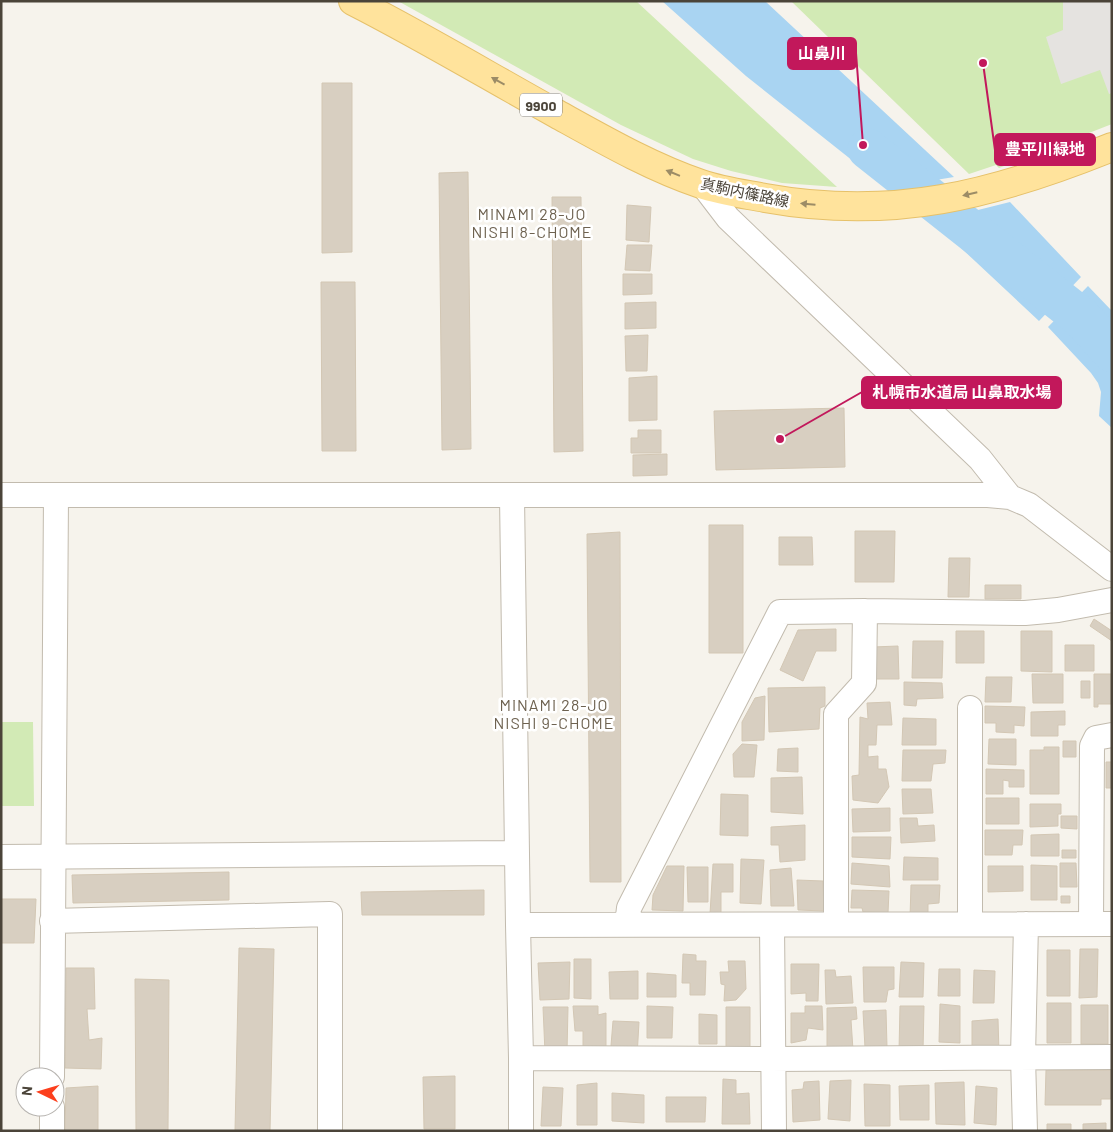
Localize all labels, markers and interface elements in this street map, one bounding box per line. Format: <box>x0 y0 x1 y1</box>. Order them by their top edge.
callout: 山鼻川 <box>788 38 856 69</box>
text: 山鼻川 <box>798 43 846 62</box>
one-way arrow <box>492 77 505 86</box>
road number: 9900 <box>520 94 562 116</box>
callout: 豊平川緑地 <box>995 134 1095 165</box>
text: 豊平川緑地 <box>1005 139 1085 158</box>
one-way arrow <box>665 169 680 177</box>
street label: 真駒内篠路線 <box>699 174 791 210</box>
one-way arrow <box>962 190 977 198</box>
one-way arrow <box>800 200 816 208</box>
district label: MINAMI 28-JO NISHI 8-CHOME <box>471 204 593 241</box>
callout: 札幌市水道局 山鼻取水場 <box>862 377 1061 408</box>
text: 札幌市水道局 山鼻取水場 <box>872 382 1052 401</box>
district label: MINAMI 28-JO NISHI 9-CHOME <box>493 695 615 732</box>
north arrow <box>15 1067 65 1117</box>
text: N <box>18 1085 35 1096</box>

